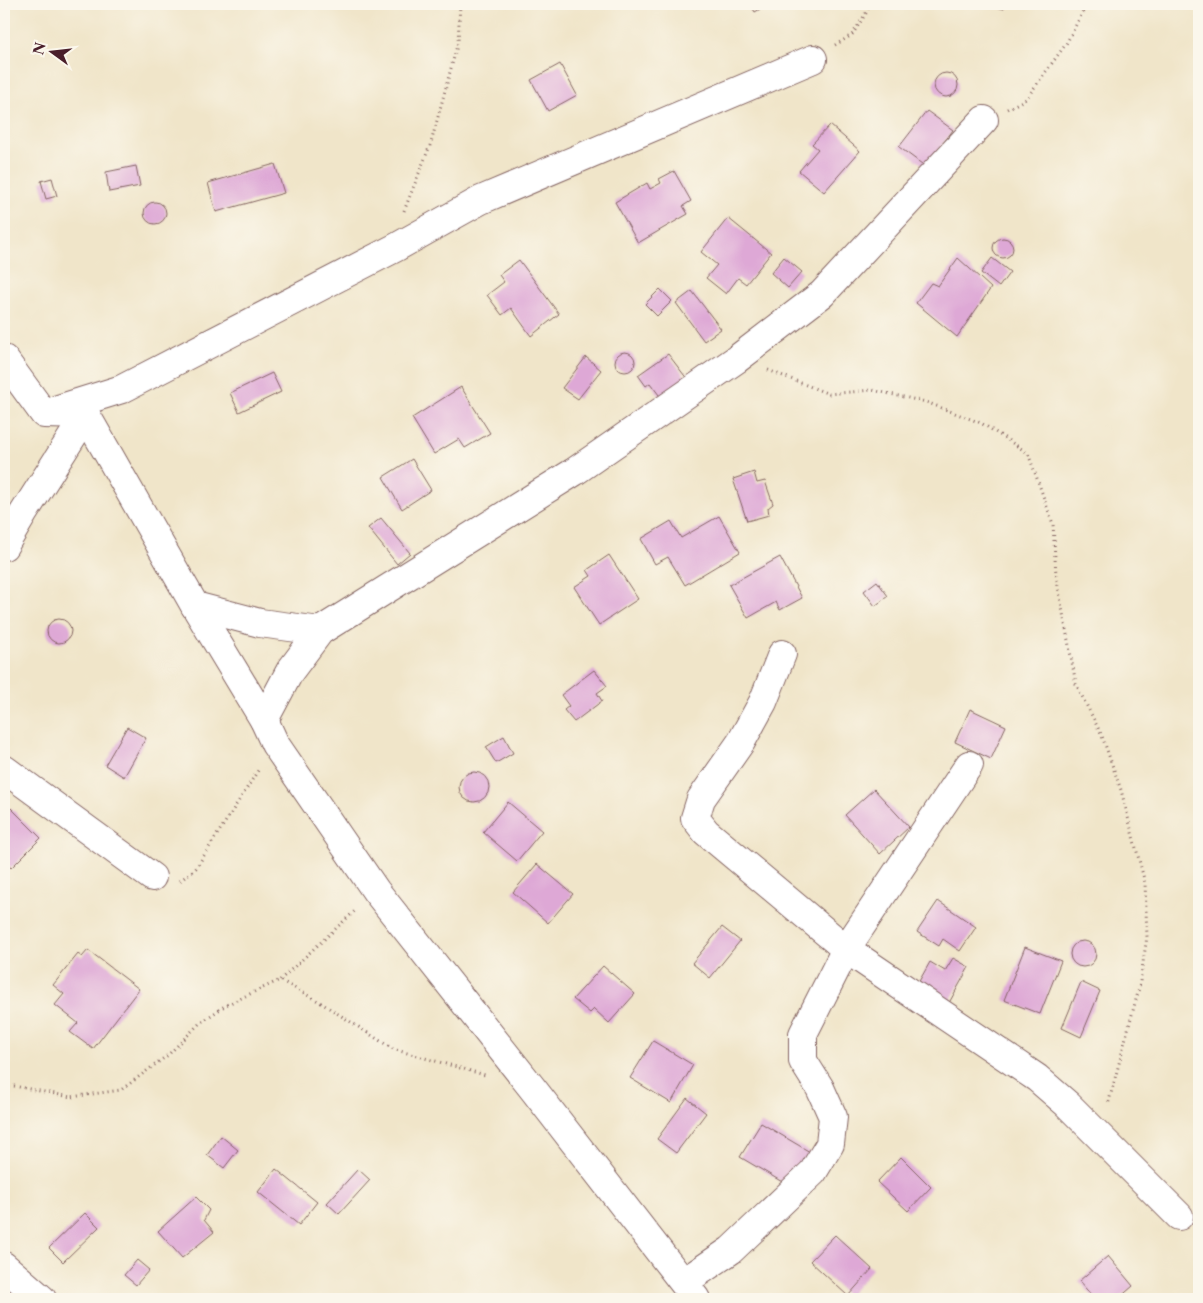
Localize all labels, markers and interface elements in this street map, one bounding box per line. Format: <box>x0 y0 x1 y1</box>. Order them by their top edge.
north arrow <box>28 28 78 78</box>
text: N <box>29 40 50 57</box>

